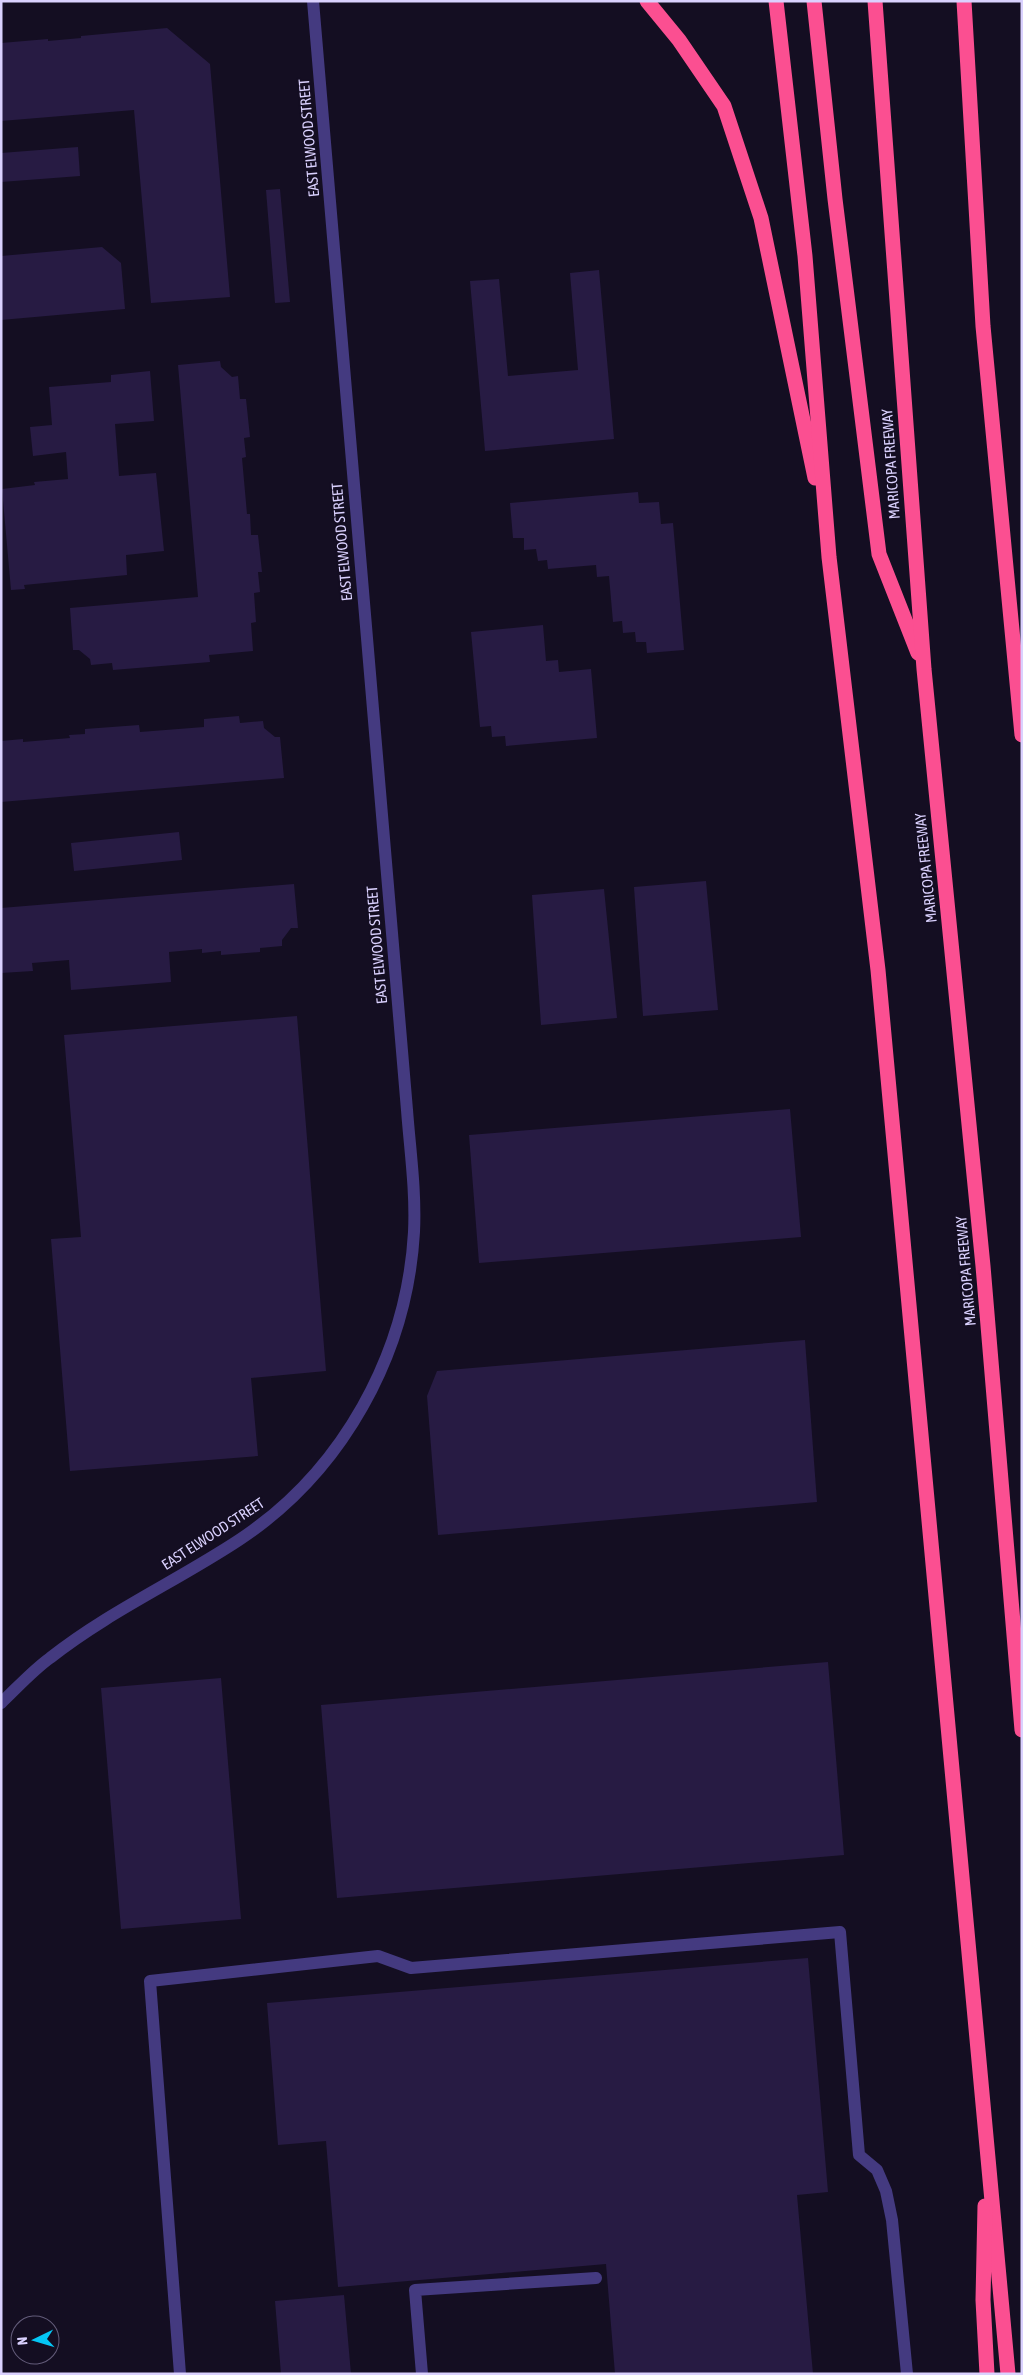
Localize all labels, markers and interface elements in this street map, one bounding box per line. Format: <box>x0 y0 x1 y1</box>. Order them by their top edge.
street label: EAST ELWOOD STREET <box>295 78 322 198</box>
street label: MARICOPA FREEWAY <box>878 408 903 520</box>
street label: EAST ELWOOD STREET <box>328 482 355 602</box>
street label: MARICOPA FREEWAY <box>911 812 940 924</box>
street label: EAST ELWOOD STREET <box>363 885 390 1005</box>
street label: MARICOPA FREEWAY <box>952 1215 979 1327</box>
street label: EAST ELWOOD STREET <box>158 1494 267 1573</box>
north arrow <box>10 2315 60 2365</box>
text: N <box>14 2336 30 2346</box>

